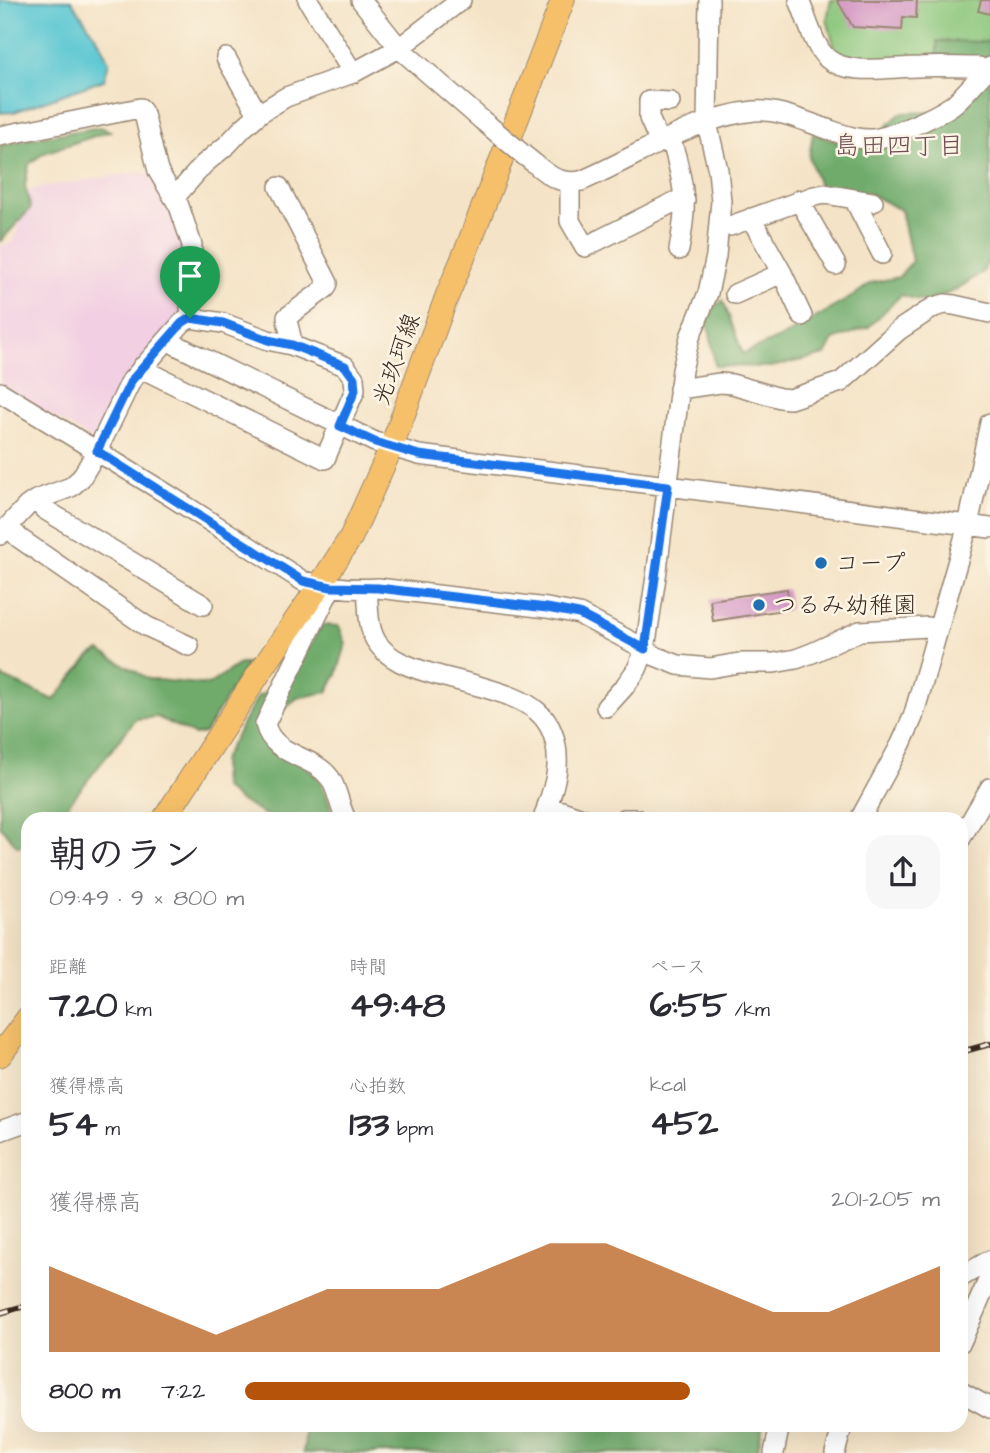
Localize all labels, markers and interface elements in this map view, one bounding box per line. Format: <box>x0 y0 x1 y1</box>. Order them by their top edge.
district label: 島田四丁目 <box>834 128 964 164</box>
pin <box>160 246 220 318</box>
icon: arrive <box>171 257 209 295</box>
street label: 光玖珂線 <box>365 308 429 410</box>
place label: コープ <box>835 547 906 581</box>
marker: コープ <box>813 555 829 571</box>
place label: つるみ幼稚園 <box>773 589 917 623</box>
marker: つるみ幼稚園 <box>751 597 767 613</box>
text: 朝のラン <box>49 830 201 882</box>
button: share <box>866 835 940 909</box>
text: 09:49 · 9 × 800 m <box>49 882 244 914</box>
text: 距離 <box>49 954 87 981</box>
text: 時間 <box>349 954 387 981</box>
text: ペース <box>650 954 706 981</box>
text: 7.20 <box>49 981 118 1030</box>
text: 49:48 <box>349 981 445 1030</box>
text: 6:55 <box>650 981 727 1030</box>
text: km <box>118 997 152 1024</box>
text: /km <box>727 997 770 1024</box>
text: kcal <box>650 1072 686 1099</box>
text: 獲得標高 <box>49 1073 125 1100</box>
text: 心拍数 <box>349 1073 406 1100</box>
text: 452 <box>650 1099 718 1148</box>
text: 54 <box>49 1100 98 1149</box>
text: 133 <box>349 1100 389 1149</box>
text: m <box>98 1116 120 1143</box>
text: bpm <box>389 1116 433 1143</box>
text: 201–205 m <box>831 1183 940 1215</box>
text: 獲得標高 <box>49 1187 141 1219</box>
text: 800 m <box>49 1375 120 1407</box>
text: 7:22 <box>161 1375 205 1407</box>

